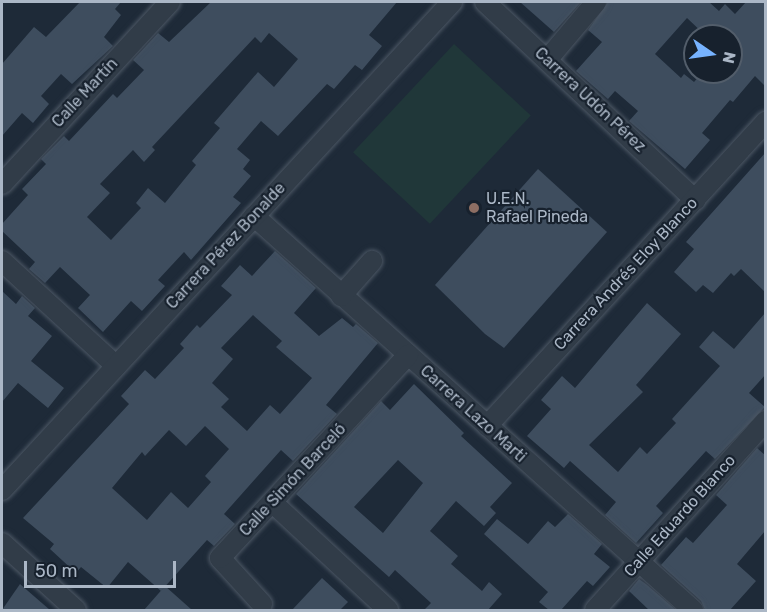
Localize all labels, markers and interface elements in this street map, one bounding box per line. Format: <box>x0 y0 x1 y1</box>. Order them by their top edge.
north arrow <box>683 24 743 84</box>
street label: Carrera Udón Pérez <box>530 44 650 156</box>
text: N <box>719 50 740 65</box>
street label: Calle Martín <box>48 54 122 132</box>
street label: Carrera Pérez Bonalde <box>162 179 290 313</box>
place label: U.E.N. Rafael Pineda <box>486 189 588 227</box>
street label: Carrera Andrés Eloy Blanco <box>550 193 702 355</box>
marker: U.E.N. Rafael Pineda <box>467 201 481 215</box>
street label: Carrera Lazo Marti <box>416 361 530 467</box>
street label: Calle Simón Barceló <box>236 420 350 540</box>
street label: Calle Eduardo Blanco <box>620 451 740 581</box>
scale bar <box>27 549 178 587</box>
text: 50 m <box>35 560 78 582</box>

